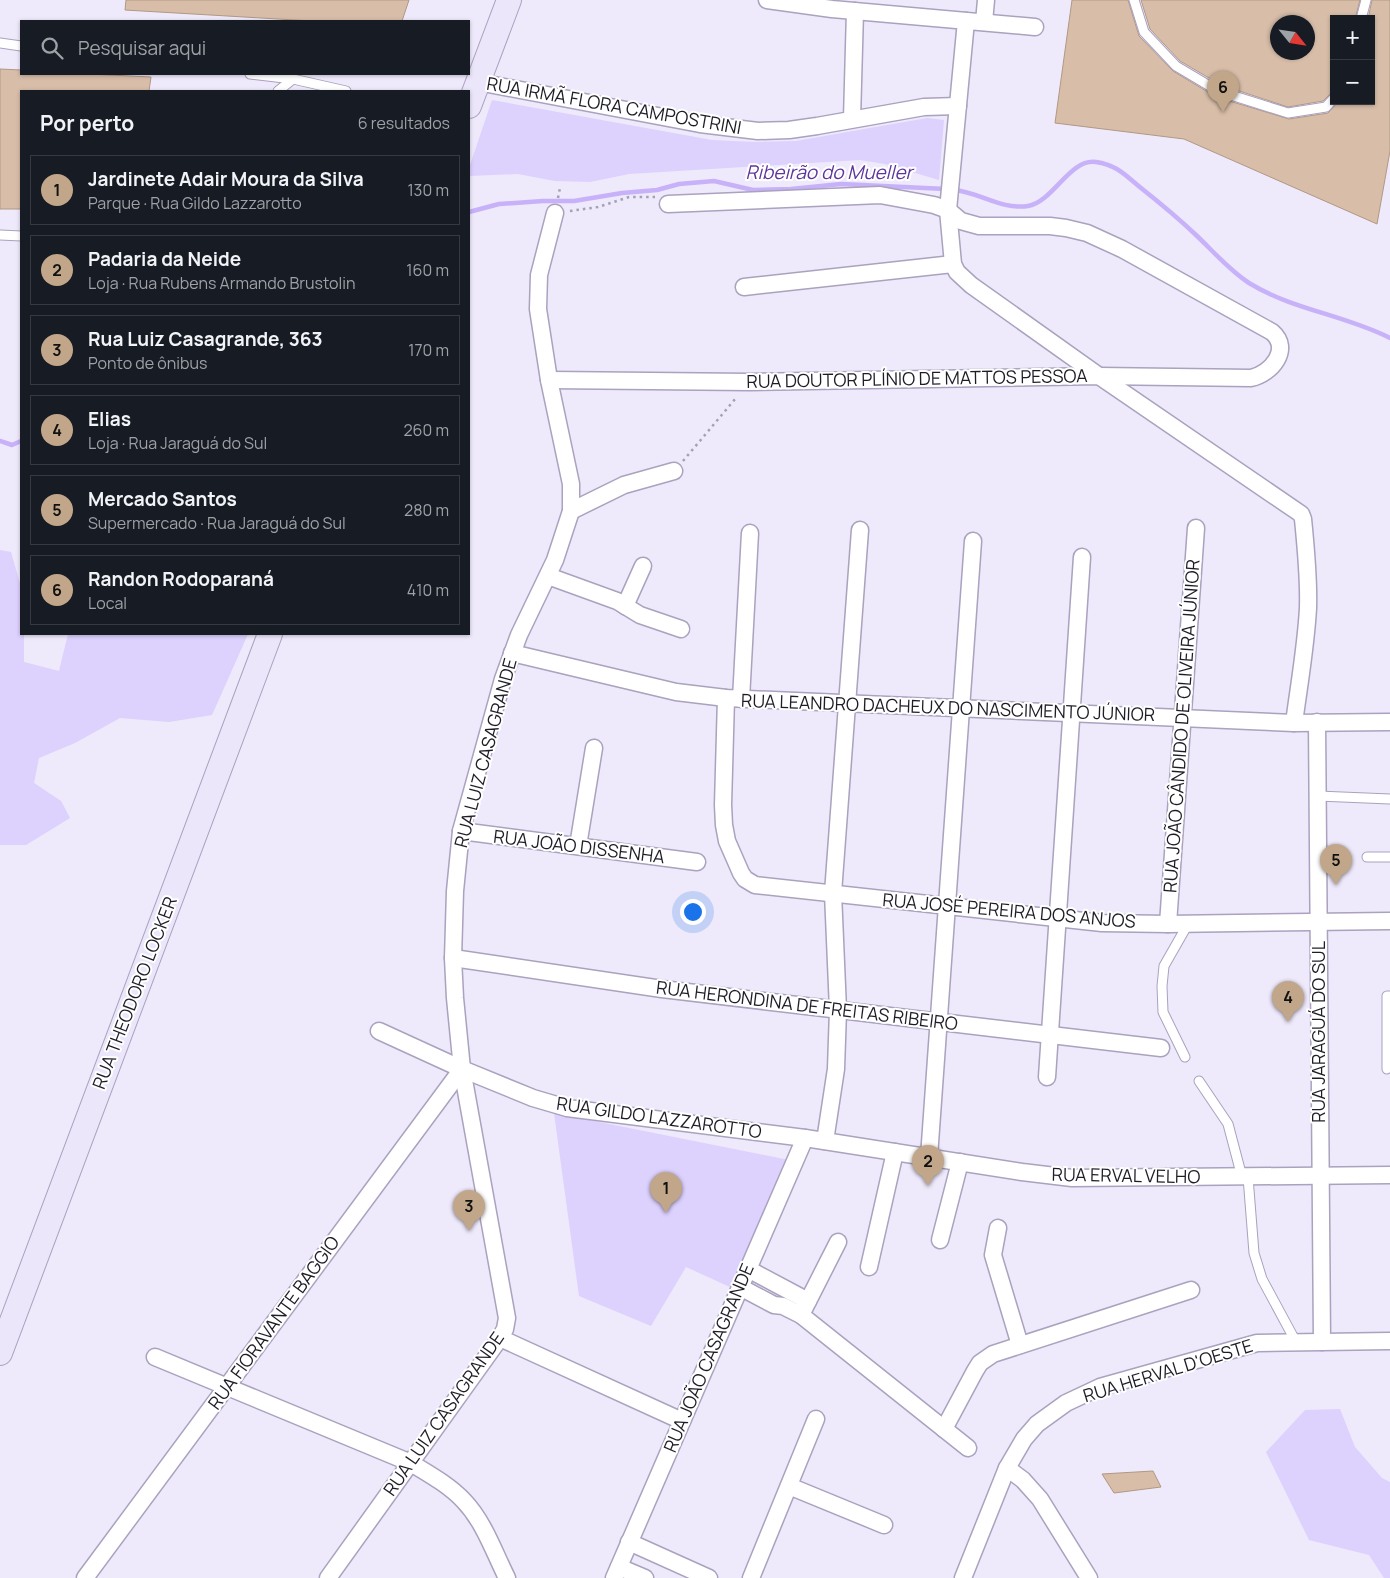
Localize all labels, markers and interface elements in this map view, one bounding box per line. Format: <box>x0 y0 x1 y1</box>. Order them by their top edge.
north arrow <box>1270 15 1315 60</box>
map controls <box>1330 15 1375 105</box>
button: + <box>1330 15 1375 60</box>
search box <box>20 20 470 75</box>
icon: search <box>38 34 66 62</box>
text: Pesquisar aqui <box>78 35 206 61</box>
button: − <box>1330 60 1375 105</box>
street label: RUA IRMÃ FLORA CAMPOSTRINI <box>485 71 743 139</box>
pin: 6 <box>1207 71 1239 112</box>
text: Por perto <box>40 109 134 137</box>
text: 6 resultados <box>358 112 450 134</box>
water label: Ribeirão do Mueller <box>746 159 915 185</box>
text: Jardinete Adair Moura da Silva <box>88 166 364 192</box>
text: 1 <box>53 179 61 201</box>
text: 130 m <box>407 179 449 201</box>
text: Parque · Rua Gildo Lazzarotto <box>88 192 302 214</box>
text: Padaria da Neide <box>88 246 241 272</box>
text: 2 <box>52 259 62 281</box>
text: 160 m <box>406 259 449 281</box>
text: Loja · Rua Rubens Armando Brustolin <box>88 272 355 294</box>
text: Rua Luiz Casagrande, 363 <box>88 326 323 352</box>
text: 3 <box>52 339 62 361</box>
text: 170 m <box>408 339 449 361</box>
text: Ponto de ônibus <box>88 352 207 374</box>
street label: RUA DOUTOR PLÍNIO DE MATTOS PESSOA <box>746 363 1088 393</box>
text: Elias <box>88 406 131 432</box>
text: 4 <box>52 419 62 441</box>
text: 260 m <box>403 419 449 441</box>
text: Loja · Rua Jaraguá do Sul <box>88 432 267 454</box>
text: Mercado Santos <box>88 486 237 512</box>
text: 5 <box>52 499 62 521</box>
text: 280 m <box>404 499 449 521</box>
text: Supermercado · Rua Jaraguá do Sul <box>88 512 346 534</box>
street label: RUA JOÃO CÂNDIDO DE OLIVEIRA JÚNIOR <box>1157 558 1205 894</box>
text: Randon Rodoparaná <box>88 566 274 592</box>
text: 6 <box>52 579 62 601</box>
text: 410 m <box>407 579 449 601</box>
text: Local <box>88 592 127 614</box>
street label: RUA LUIZ CASAGRANDE <box>448 655 522 850</box>
street label: RUA LEANDRO DACHEUX DO NASCIMENTO JÚNIOR <box>741 688 1155 726</box>
street label: RUA JOÃO DISSENHA <box>492 824 667 868</box>
pin: 5 <box>1320 844 1352 885</box>
street label: RUA JOSÉ PEREIRA DOS ANJOS <box>881 887 1137 933</box>
street label: RUA THEODORO LOCKER <box>86 893 182 1092</box>
your location <box>680 899 706 925</box>
street label: RUA JARAGUÁ DO SUL <box>1306 941 1330 1123</box>
street label: RUA HERONDINA DE FREITAS RIBEIRO <box>655 975 959 1035</box>
pin: 4 <box>1272 981 1304 1022</box>
street label: RUA GILDO LAZZAROTTO <box>555 1091 763 1143</box>
pin: 2 <box>912 1145 944 1186</box>
street label: RUA ERVAL VELHO <box>1052 1162 1201 1188</box>
pin: 1 <box>650 1172 682 1213</box>
pin: 3 <box>453 1190 485 1231</box>
street label: RUA FIORAVANTE BAGGIO <box>202 1231 344 1414</box>
street label: RUA JOÃO CASAGRANDE <box>657 1260 759 1456</box>
street label: RUA LUIZ CASAGRANDE <box>377 1327 509 1500</box>
street label: RUA HERVAL D'OESTE <box>1080 1333 1255 1407</box>

